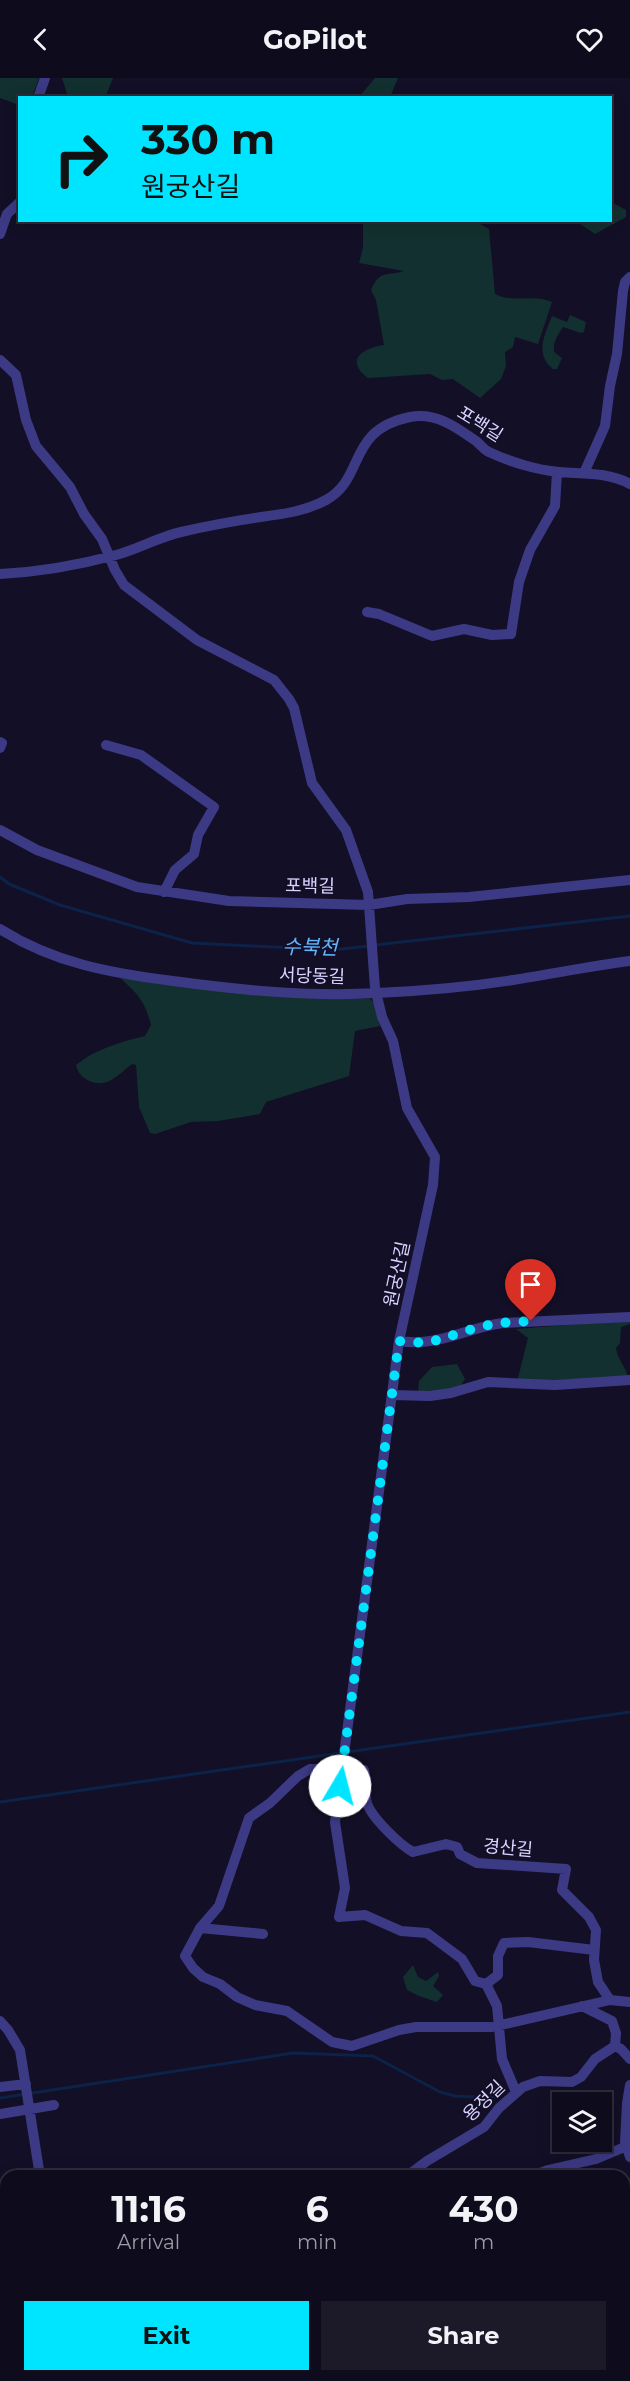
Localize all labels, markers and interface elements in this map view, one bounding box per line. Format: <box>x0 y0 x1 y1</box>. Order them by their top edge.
icon: back <box>24 23 57 56</box>
text: GoPilot <box>263 23 367 56</box>
icon: heart <box>573 23 606 56</box>
text: 330 m <box>141 113 275 165</box>
icon: right <box>42 120 120 198</box>
text: 원궁산길 <box>141 170 240 203</box>
street label: 포백길 <box>453 402 507 446</box>
street label: 포백길 <box>285 875 335 897</box>
water label: 수북천 <box>282 935 340 960</box>
street label: 서당동길 <box>279 964 345 988</box>
street label: 원궁산길 <box>379 1239 415 1309</box>
pin <box>505 1259 556 1321</box>
icon: arrive <box>514 1268 547 1301</box>
position arrow <box>308 1754 372 1818</box>
street label: 경산길 <box>482 1835 534 1861</box>
street label: 용정길 <box>458 2076 510 2126</box>
map controls <box>552 2092 612 2152</box>
button: layers <box>552 2092 612 2152</box>
text: 11:16 <box>111 2187 186 2231</box>
text: 6 <box>306 2187 329 2231</box>
text: 430 <box>448 2187 519 2231</box>
text: Arrival <box>117 2230 180 2254</box>
text: min <box>297 2230 337 2254</box>
text: m <box>473 2230 494 2254</box>
button: Exit <box>24 2301 309 2370</box>
button: Share <box>321 2301 606 2370</box>

